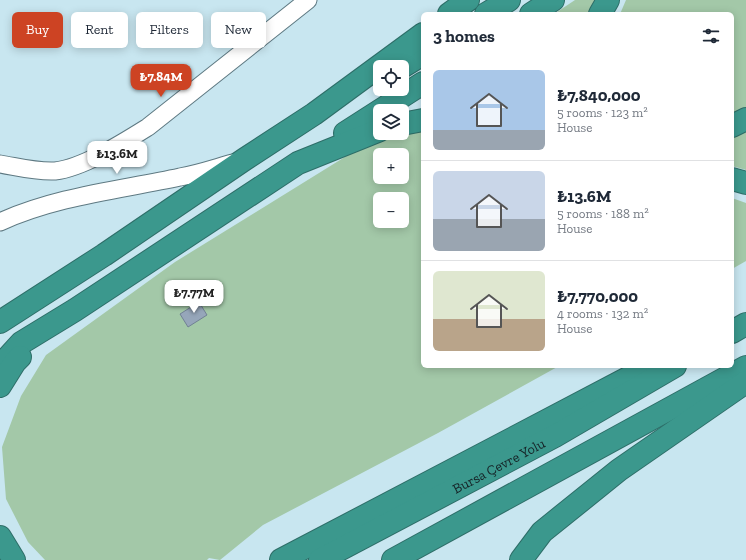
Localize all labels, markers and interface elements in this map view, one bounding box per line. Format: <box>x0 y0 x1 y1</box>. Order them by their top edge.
chip: Buy <box>12 12 63 48</box>
chip: Rent <box>71 12 128 48</box>
chip: Filters <box>136 12 203 48</box>
chip: New <box>211 12 266 48</box>
icon: filters <box>700 25 722 47</box>
text: 3 homes <box>433 26 495 46</box>
map controls <box>373 60 409 228</box>
button: locate <box>373 60 409 96</box>
pin: ₺7.84M <box>128 64 194 98</box>
text: ₺7.84M <box>140 69 182 84</box>
text: ₺7,840,000 <box>557 85 641 105</box>
icon: home <box>465 86 513 134</box>
button: layers <box>373 104 409 140</box>
text: 5 rooms · 123 m² <box>557 105 648 120</box>
text: House <box>557 120 592 135</box>
pin: ₺13.6M <box>84 141 150 175</box>
text: ₺13.6M <box>96 146 138 161</box>
button: + <box>373 148 409 184</box>
text: ₺13.6M <box>557 186 611 206</box>
icon: home <box>465 187 513 235</box>
button: − <box>373 192 409 228</box>
text: 5 rooms · 188 m² <box>557 206 649 221</box>
text: House <box>557 221 592 236</box>
pin: ₺7.77M <box>161 280 227 314</box>
text: ₺7.77M <box>173 285 215 300</box>
text: ₺7,770,000 <box>557 286 638 306</box>
icon: home <box>465 287 513 335</box>
text: 4 rooms · 132 m² <box>557 306 648 321</box>
text: House <box>557 321 592 336</box>
street label: Bursa Çevre Yolu <box>449 434 548 497</box>

